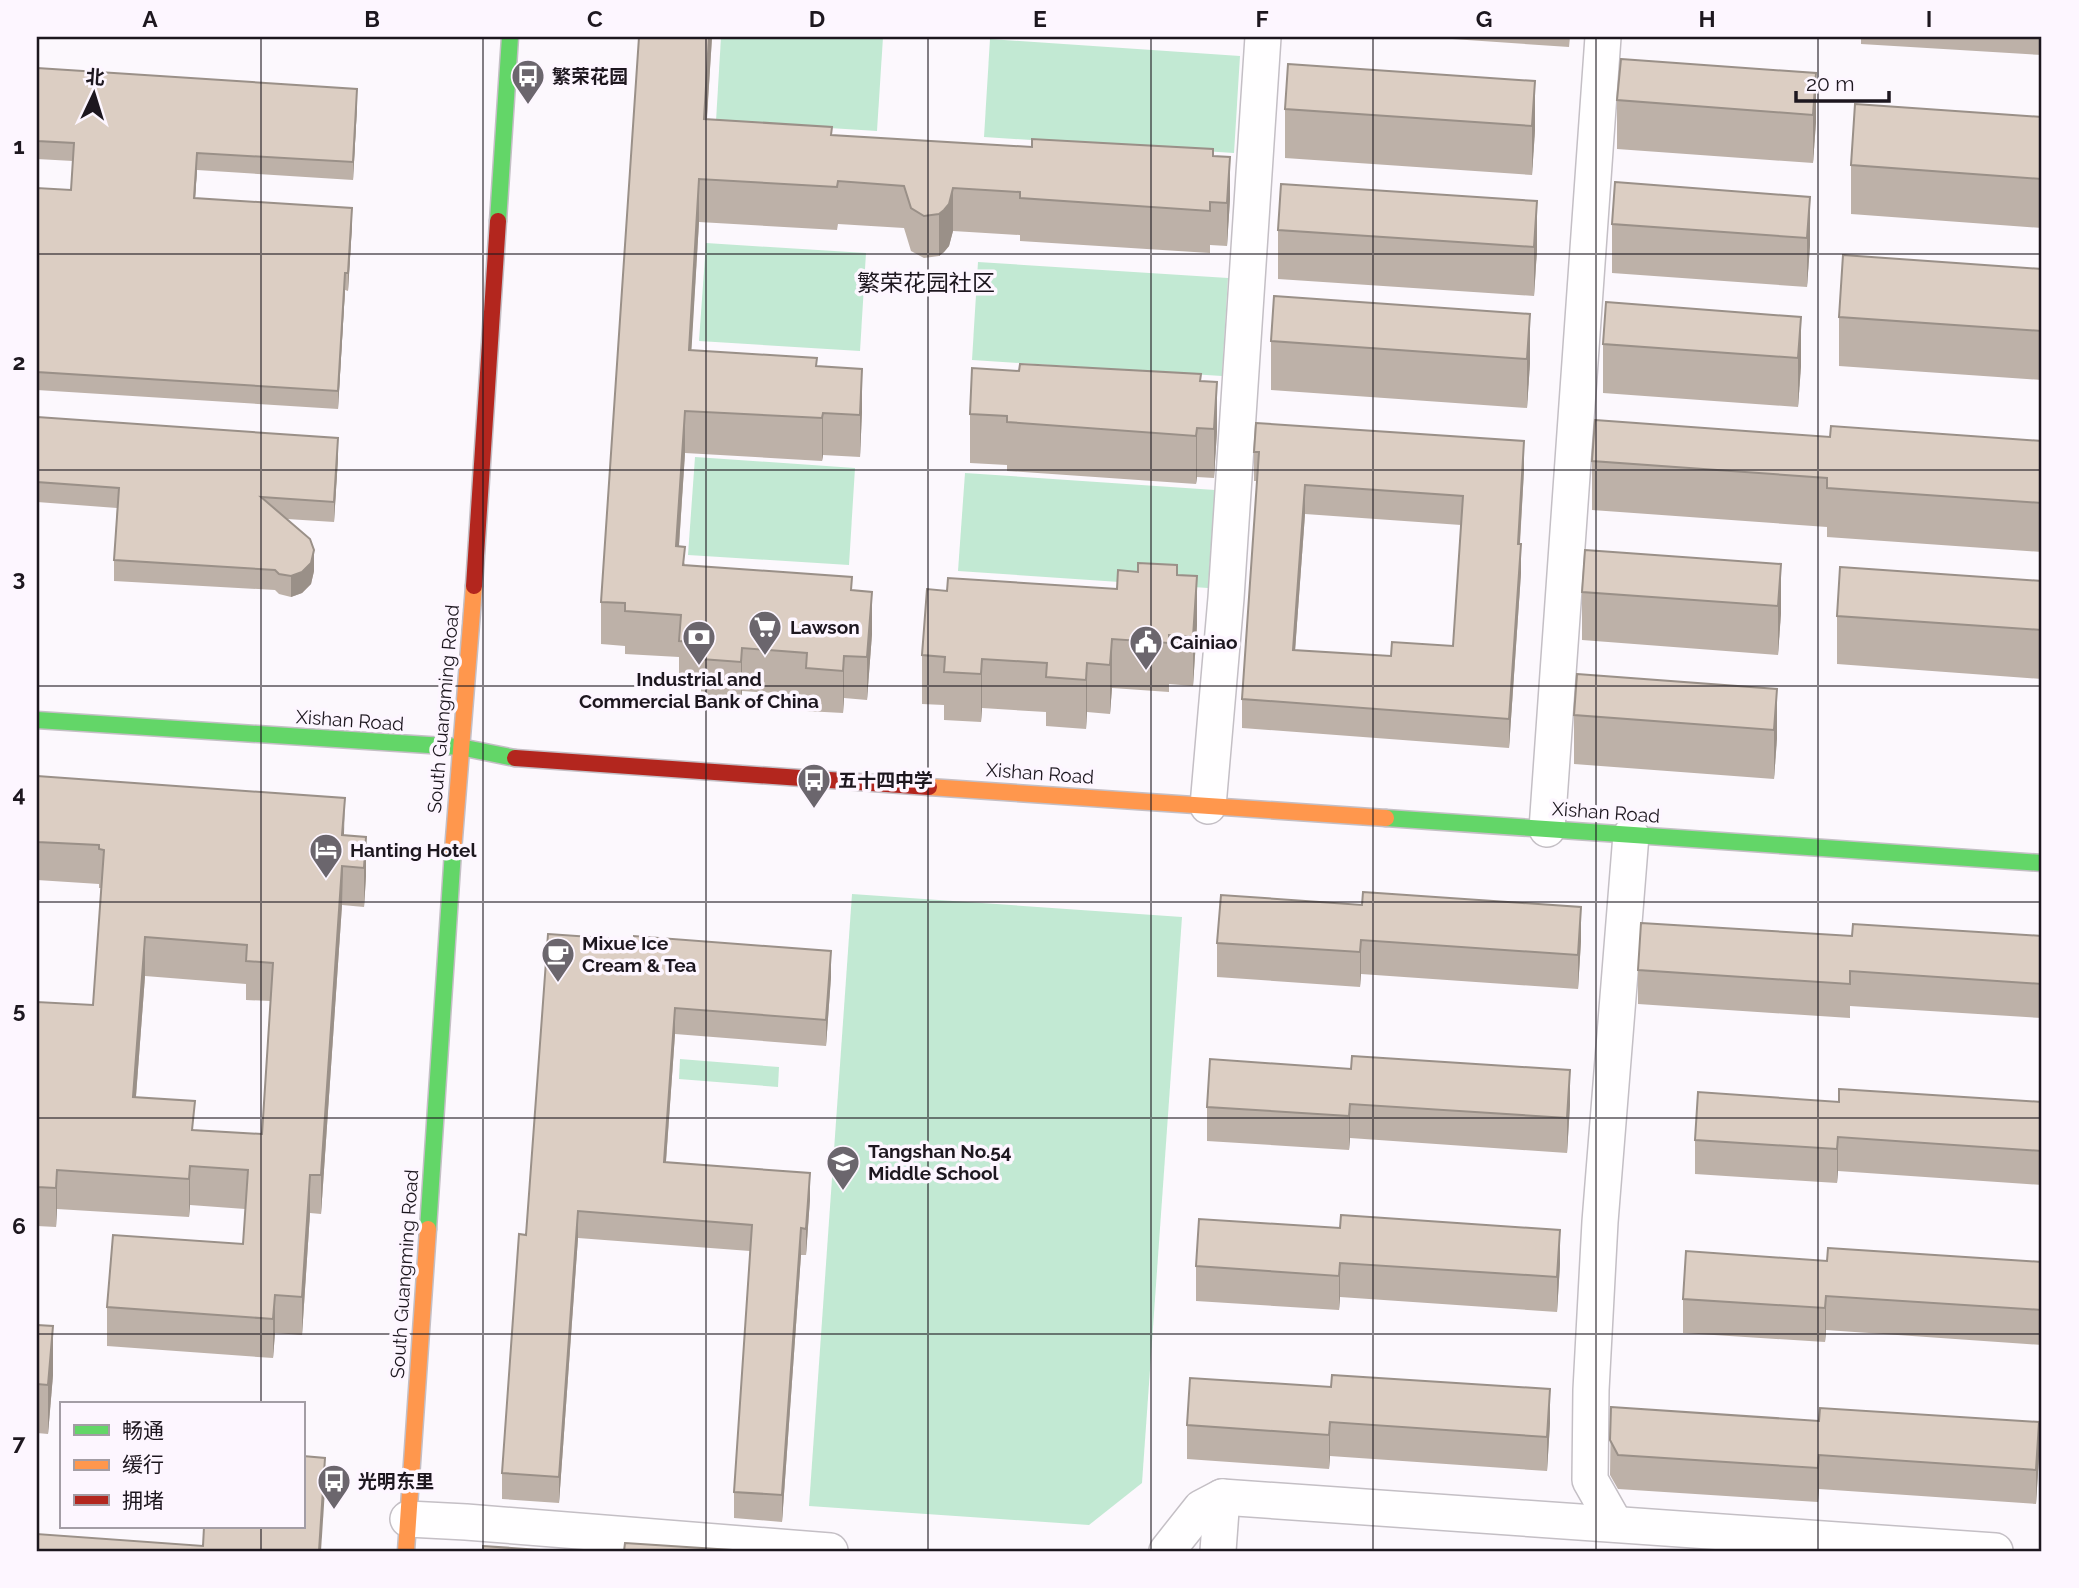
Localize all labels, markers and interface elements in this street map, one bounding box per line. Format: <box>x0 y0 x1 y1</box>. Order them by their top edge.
text: A <box>142 5 158 32</box>
text: B <box>364 5 380 32</box>
text: C <box>587 5 603 32</box>
text: D <box>809 5 825 32</box>
text: E <box>1033 5 1047 32</box>
text: F <box>1255 5 1269 32</box>
text: G <box>1476 5 1492 32</box>
text: H <box>1698 5 1716 32</box>
text: I <box>1926 5 1932 32</box>
bus stop icon: 繁荣花园 <box>509 57 547 106</box>
north arrow <box>60 60 130 130</box>
scale bar <box>1796 60 1888 104</box>
text: 北 <box>85 65 105 89</box>
place label: 繁荣花园 <box>552 65 628 87</box>
text: 20 m <box>1806 71 1854 96</box>
text: 1 <box>13 132 25 159</box>
district label: 繁荣花园社区 <box>857 269 995 296</box>
text: 2 <box>13 348 25 375</box>
text: 3 <box>13 564 25 591</box>
street label: South Guangming Road <box>423 604 463 814</box>
supermarket icon: Lawson <box>746 608 784 657</box>
place label: Lawson <box>790 616 860 638</box>
bank icon: Industrial and Commercial Bank of China <box>680 618 718 667</box>
public building icon: Cainiao <box>1127 623 1165 672</box>
place label: Cainiao <box>1170 631 1238 653</box>
place label: Industrial and Commercial Bank of China <box>579 668 819 712</box>
street label: Xishan Road <box>295 705 405 735</box>
street label: Xishan Road <box>985 758 1095 788</box>
bus stop icon: 五十四中学 <box>795 761 833 810</box>
place label: 五十四中学 <box>838 769 933 791</box>
text: 4 <box>12 780 26 807</box>
street label: Xishan Road <box>1551 797 1661 827</box>
hotel icon: Hanting Hotel <box>307 831 345 880</box>
place label: Hanting Hotel <box>350 839 477 861</box>
place label: Mixue Ice Cream & Tea <box>582 932 697 976</box>
cafe icon: Mixue Ice Cream & Tea <box>539 935 577 984</box>
text: 5 <box>13 996 26 1023</box>
place label: Tangshan No.54 Middle School <box>868 1140 1012 1184</box>
school or university icon: Tangshan No.54 Middle School <box>824 1143 862 1192</box>
street label: South Guangming Road <box>386 1169 422 1379</box>
text: 6 <box>12 1212 26 1239</box>
legend <box>60 1402 304 1528</box>
text: 畅通 <box>122 1418 164 1443</box>
text: 7 <box>13 1428 26 1455</box>
text: 缓行 <box>122 1452 164 1477</box>
bus stop icon: 光明东里 <box>315 1462 353 1511</box>
place label: 光明东里 <box>358 1470 434 1492</box>
text: 拥堵 <box>122 1488 164 1513</box>

